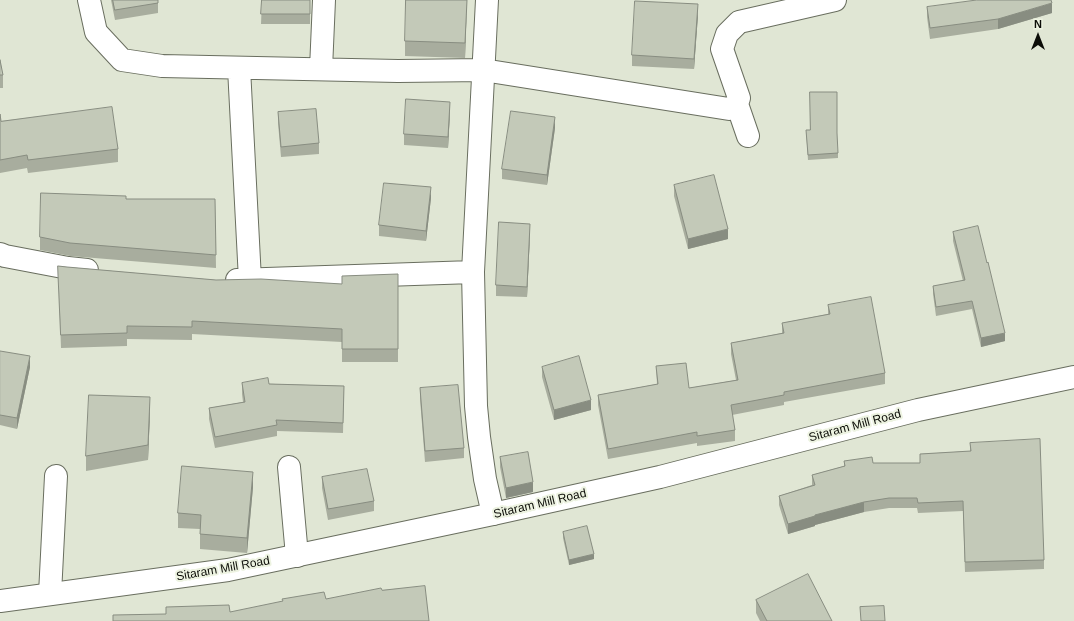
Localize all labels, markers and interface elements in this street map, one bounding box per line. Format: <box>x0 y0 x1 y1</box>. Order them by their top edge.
north arrow <box>1018 16 1058 56</box>
text: N <box>1034 18 1042 30</box>
street label: Sitaram Mill Road <box>807 407 903 445</box>
street label: Sitaram Mill Road <box>492 486 588 522</box>
street label: Sitaram Mill Road <box>175 554 271 584</box>

